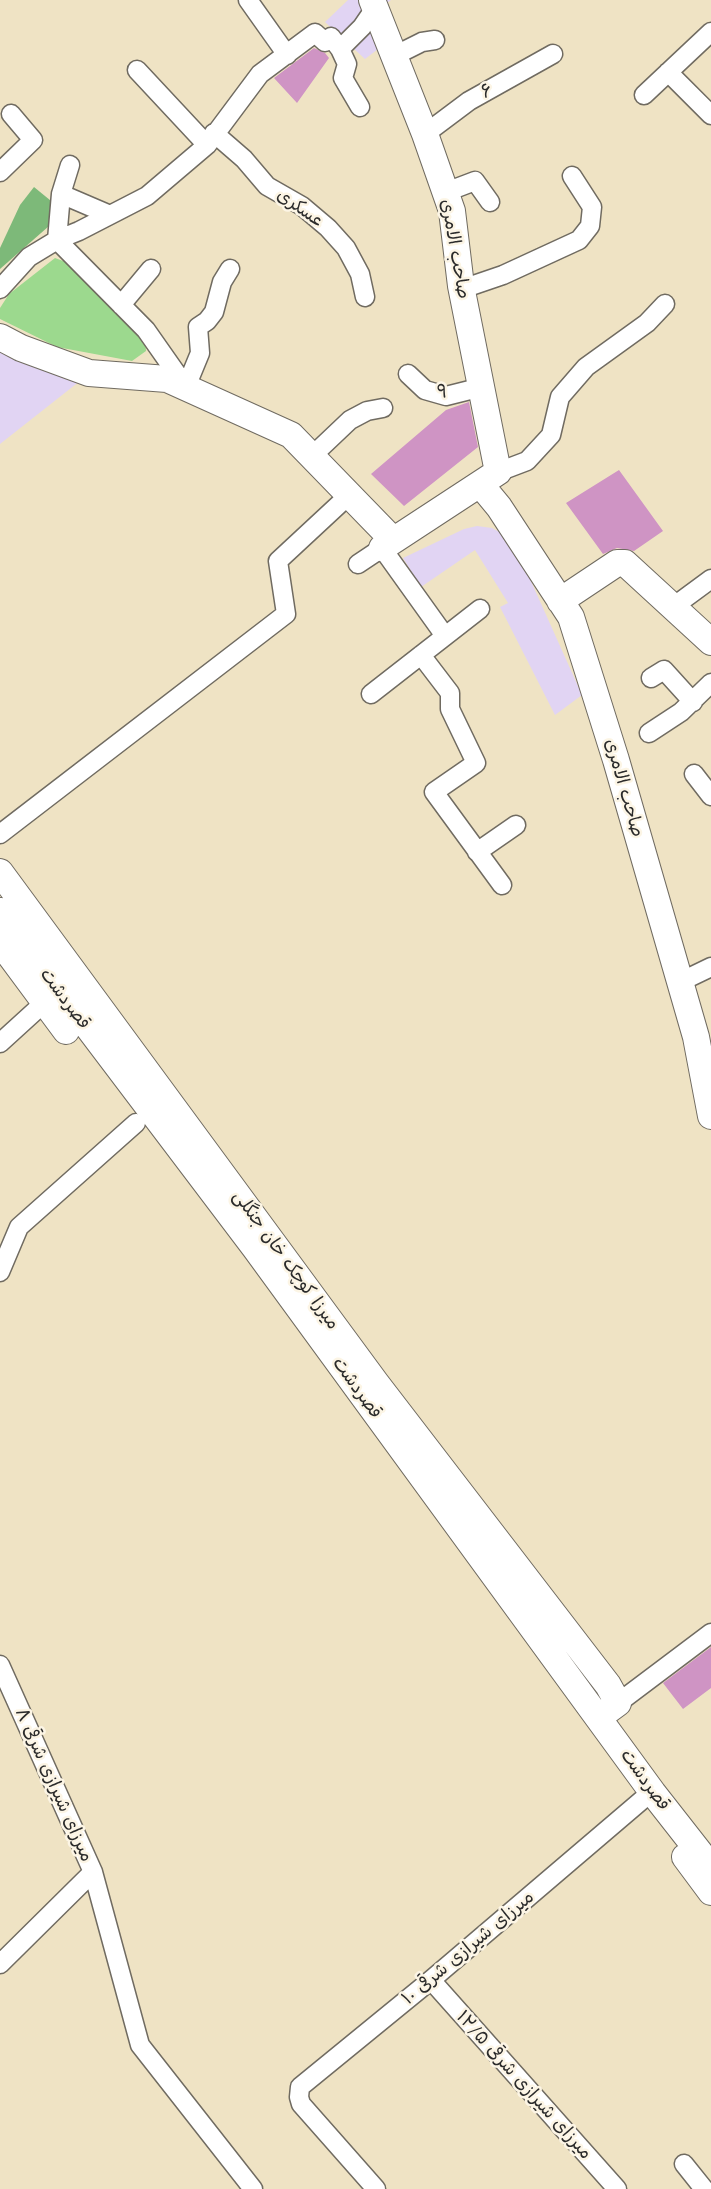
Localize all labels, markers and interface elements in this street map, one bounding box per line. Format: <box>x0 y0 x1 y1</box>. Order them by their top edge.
street label: ۶ <box>477 79 497 103</box>
street label: عسکری <box>272 184 328 232</box>
street label: صاحب الامری <box>436 197 474 301</box>
street label: ۹ <box>435 381 449 403</box>
street label: صاحب الامری <box>600 736 648 840</box>
street label: قصردشت <box>35 964 95 1034</box>
street label: میرزا کوچک خان جنگلی <box>228 1186 344 1334</box>
street label: قصردشت <box>328 1353 386 1423</box>
street label: ۸ میرزای شیرازی شرقی <box>10 1705 98 1865</box>
street label: قصردشت <box>616 1745 674 1815</box>
street label: ۱۰ میرزای شیرازی شرقی <box>398 1886 538 2010</box>
street label: ۱۲/۵ میرزای شیرازی شرقی <box>452 2006 596 2164</box>

